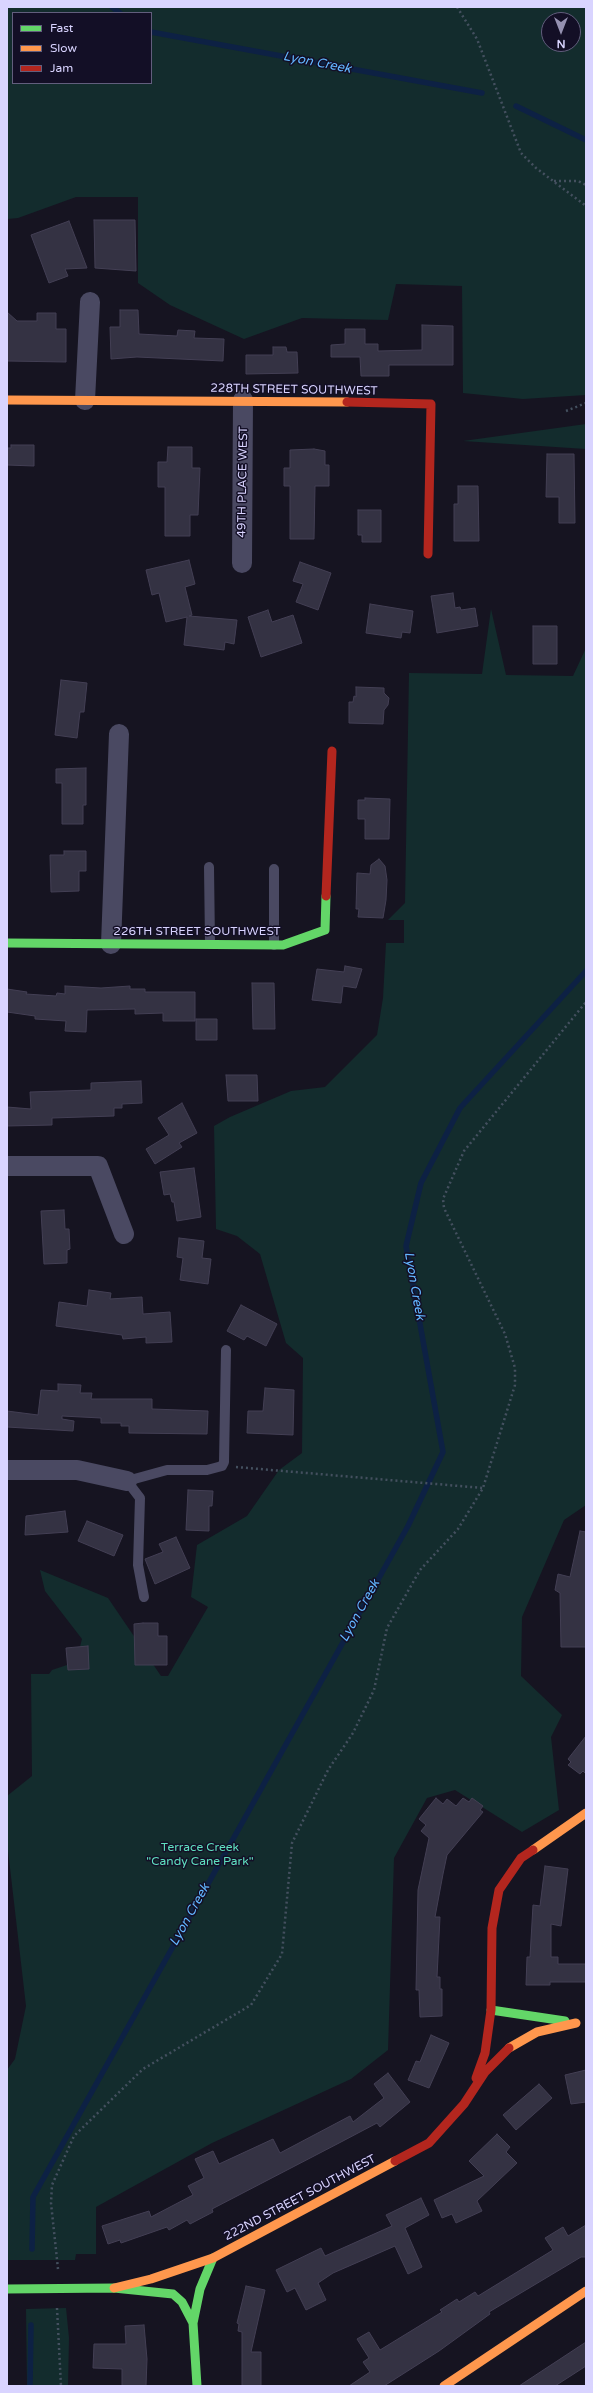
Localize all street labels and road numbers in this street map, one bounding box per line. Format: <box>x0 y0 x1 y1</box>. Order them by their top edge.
street label: 228TH STREET SOUTHWEST <box>210 381 378 399</box>
street label: 49TH PLACE WEST <box>235 426 251 538</box>
street label: 226TH STREET SOUTHWEST <box>113 925 281 939</box>
street label: 222ND STREET SOUTHWEST <box>222 2152 378 2244</box>

